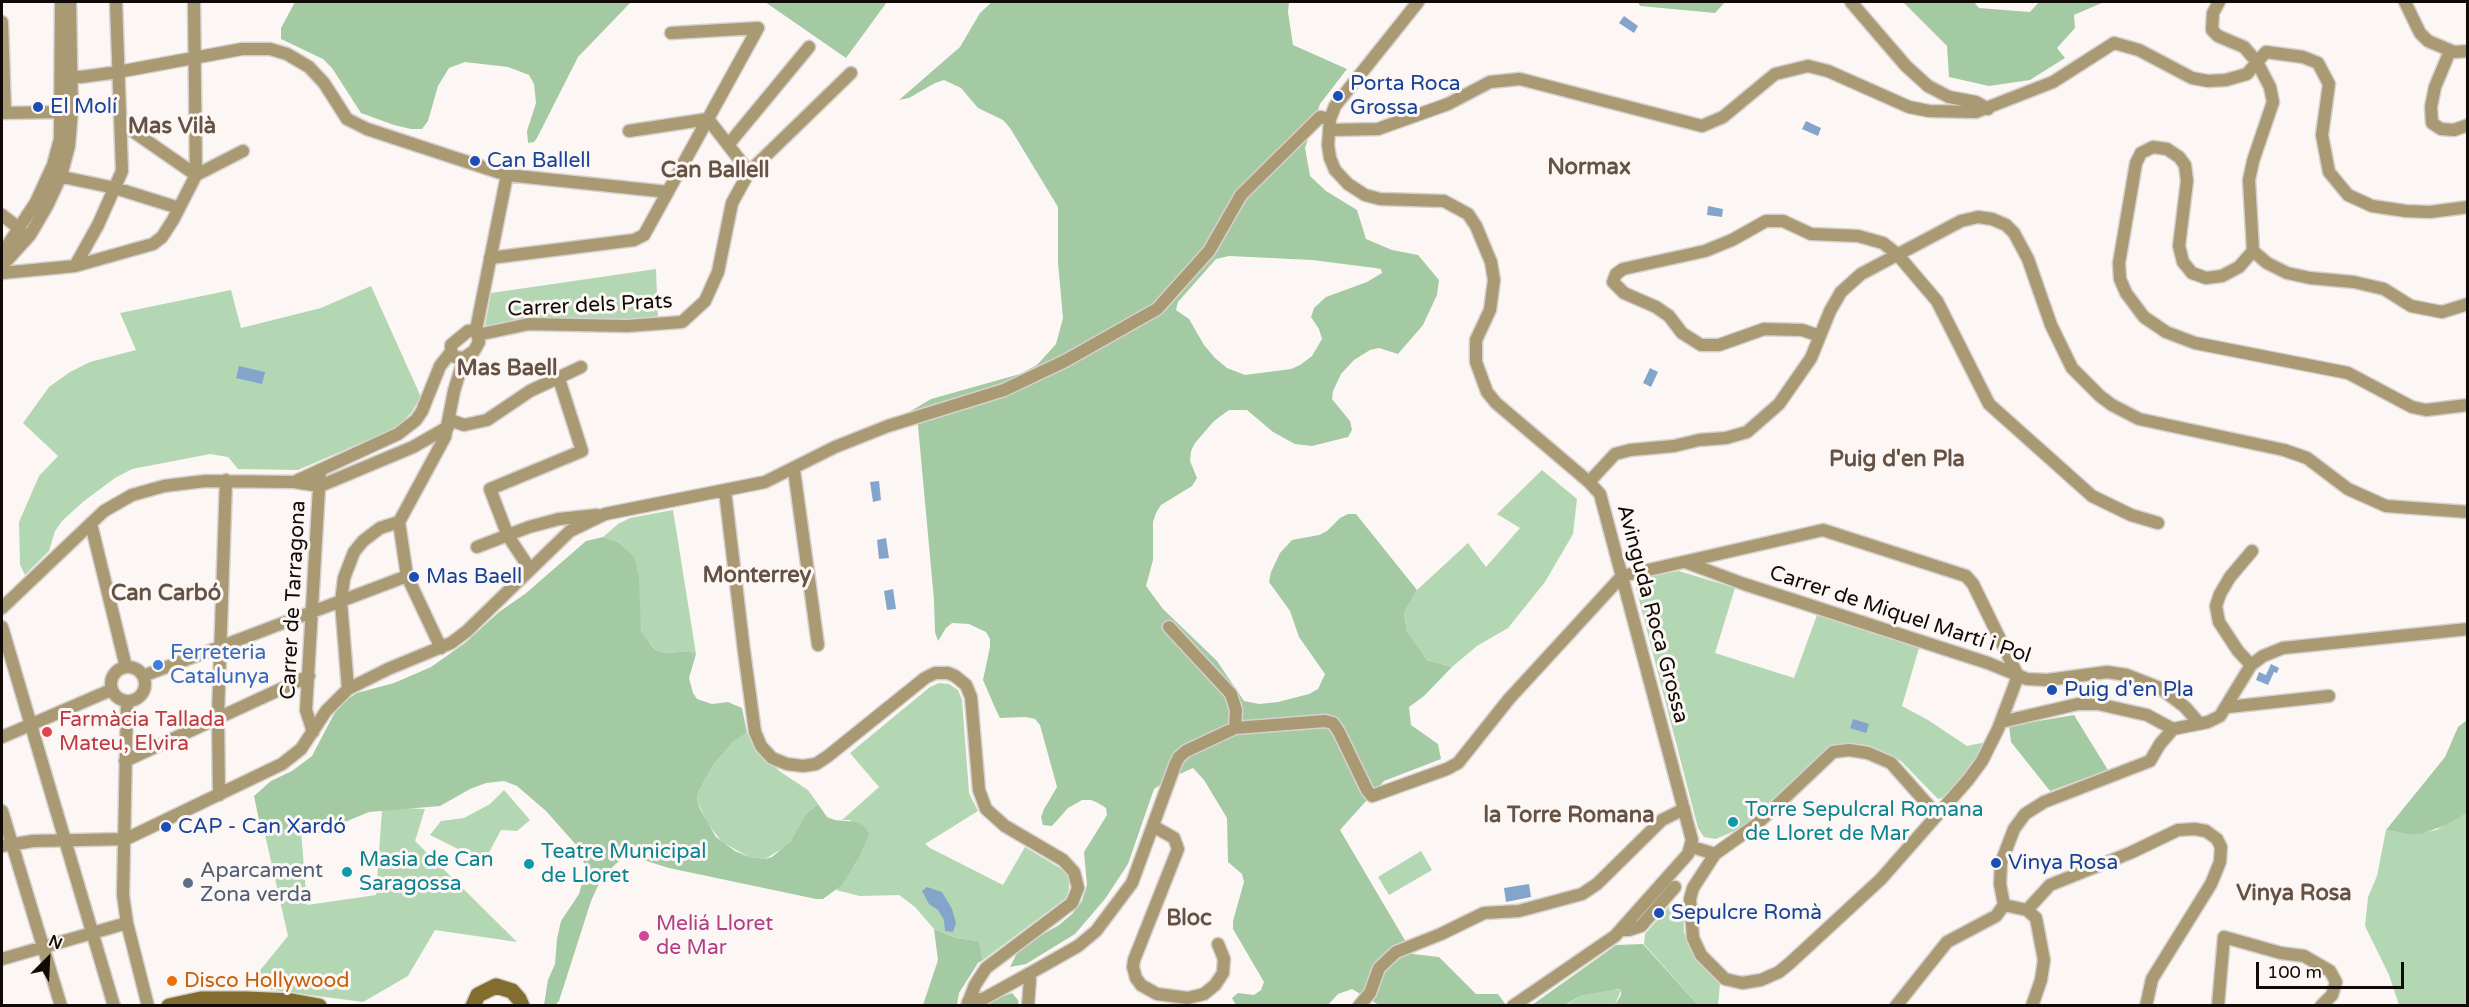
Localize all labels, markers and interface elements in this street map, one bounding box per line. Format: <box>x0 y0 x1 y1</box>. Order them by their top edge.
place label: Porta Roca Grossa <box>1350 71 1461 121</box>
marker: Porta Roca Grossa <box>1331 89 1345 103</box>
place label: El Molí <box>50 94 117 120</box>
marker: El Molí <box>31 100 45 114</box>
district label: Mas Vilà <box>128 114 216 140</box>
place label: Can Ballell <box>487 148 591 174</box>
marker: Can Ballell <box>468 154 482 168</box>
district label: Normax <box>1547 155 1631 181</box>
district label: Can Ballell <box>661 158 769 184</box>
street label: Carrer dels Prats <box>507 289 673 323</box>
district label: Mas Baell <box>457 356 557 382</box>
district label: Puig d'en Pla <box>1829 447 1965 473</box>
street label: Carrer de Tarragona <box>276 500 312 700</box>
street label: Avinguda Roca Grossa <box>1611 502 1693 726</box>
street label: Carrer de Miquel Martí i Pol <box>1766 561 2034 669</box>
district label: Monterrey <box>703 563 811 589</box>
place label: Mas Baell <box>426 564 522 590</box>
marker: Mas Baell <box>407 570 421 584</box>
district label: Can Carbó <box>111 581 221 607</box>
place label: Ferreteria Catalunya <box>170 640 270 690</box>
marker: Ferreteria Catalunya <box>151 658 165 672</box>
place label: Puig d'en Pla <box>2064 677 2194 703</box>
marker: Puig d'en Pla <box>2045 683 2059 697</box>
place label: Farmàcia Tallada Mateu, Elvira <box>59 707 225 757</box>
marker: Farmàcia Tallada Mateu, Elvira <box>40 725 54 739</box>
place label: Torre Sepulcral Romana de Lloret de Mar <box>1745 797 1984 847</box>
district label: la Torre Romana <box>1484 803 1654 829</box>
place label: CAP - Can Xardó <box>178 814 346 840</box>
marker: Torre Sepulcral Romana de Lloret de Mar <box>1726 815 1740 829</box>
marker: CAP - Can Xardó <box>159 820 173 834</box>
place label: Teatre Municipal de Lloret <box>541 839 707 889</box>
place label: Masia de Can Saragossa <box>359 847 493 897</box>
place label: Vinya Rosa <box>2008 850 2118 876</box>
marker: Vinya Rosa <box>1989 856 2003 870</box>
marker: Teatre Municipal de Lloret <box>522 857 536 871</box>
place label: Aparcament Zona verda <box>200 858 323 908</box>
marker: Masia de Can Saragossa <box>340 865 354 879</box>
marker: Aparcament Zona verda <box>181 876 195 890</box>
district label: Vinya Rosa <box>2236 881 2352 907</box>
place label: Sepulcre Romà <box>1671 900 1822 926</box>
district label: Bloc <box>1166 906 1212 932</box>
marker: Sepulcre Romà <box>1652 906 1666 920</box>
place label: Meliá Lloret de Mar <box>656 911 773 961</box>
north arrow <box>18 929 78 989</box>
marker: Meliá Lloret de Mar <box>637 929 651 943</box>
text: N <box>45 931 65 954</box>
scale bar <box>2259 950 2408 988</box>
text: 100 m <box>2267 961 2322 983</box>
place label: Disco Hollywood <box>184 968 350 994</box>
marker: Disco Hollywood <box>165 974 179 988</box>

